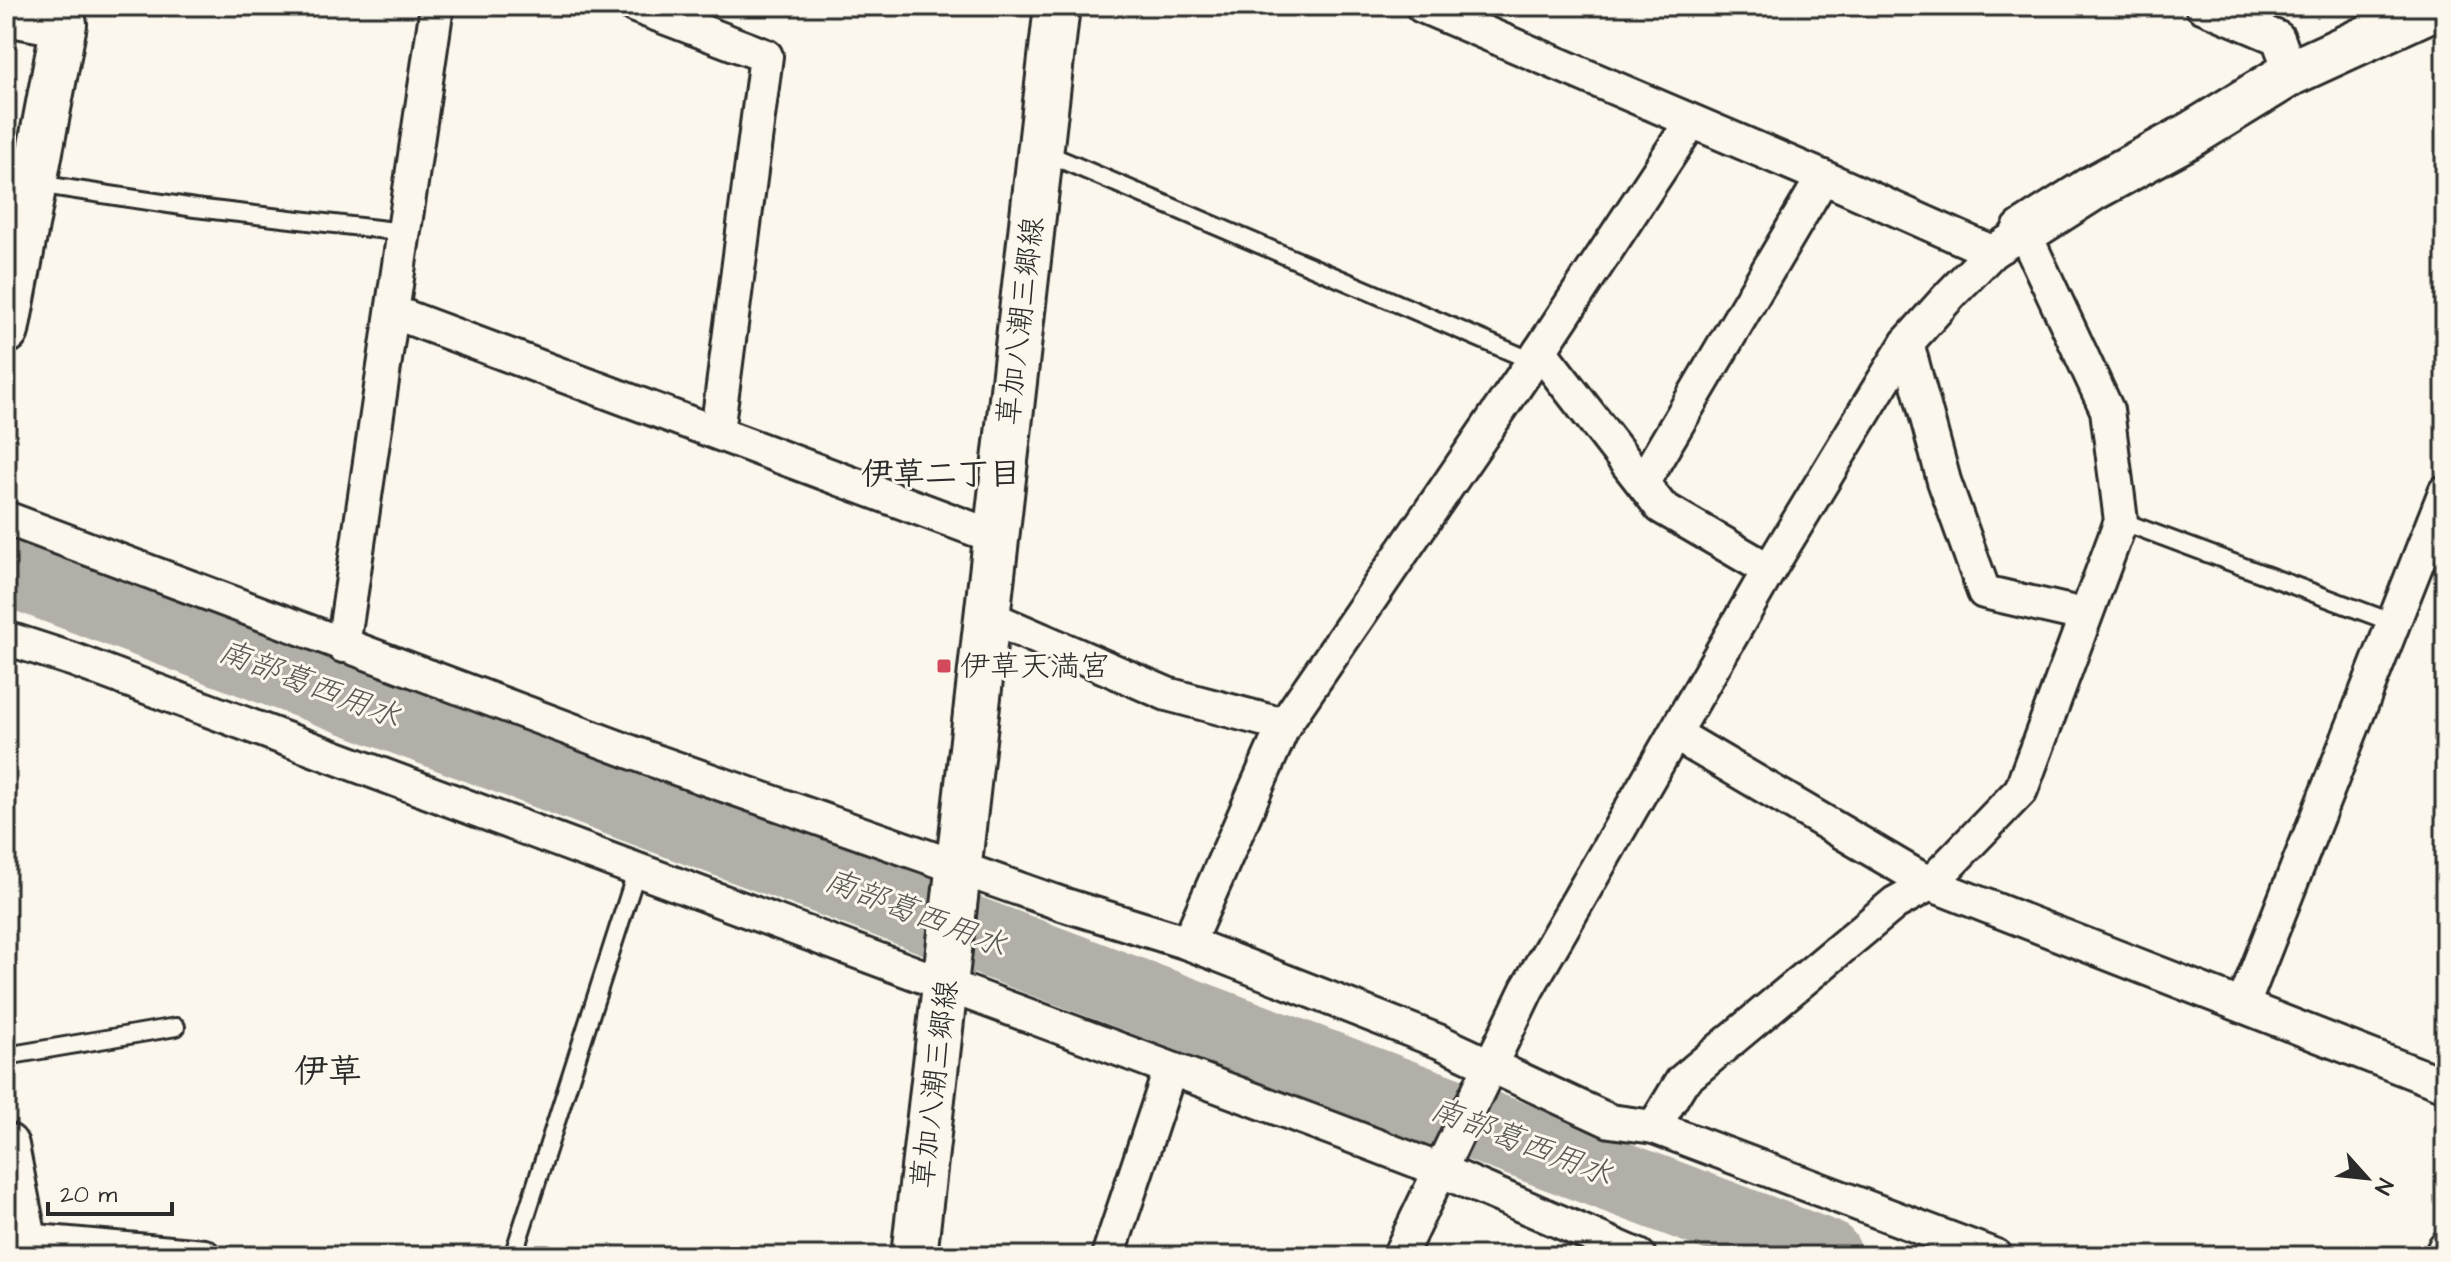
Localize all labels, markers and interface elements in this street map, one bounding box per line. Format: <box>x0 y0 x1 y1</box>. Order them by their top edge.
street label: 草加八潮三郷線 <box>987 214 1055 428</box>
district label: 伊草二丁目 <box>861 452 1021 497</box>
water label: 南部葛西用水 <box>212 629 407 740</box>
place label: 伊草天満宮 <box>960 646 1110 688</box>
marker: 伊草天満宮 <box>935 657 953 675</box>
water label: 南部葛西用水 <box>818 858 1013 969</box>
street label: 草加八潮三郷線 <box>901 977 969 1191</box>
district label: 伊草 <box>294 1048 362 1096</box>
water label: 南部葛西用水 <box>1424 1087 1619 1198</box>
north arrow <box>2327 1138 2407 1218</box>
scale bar <box>48 1166 172 1216</box>
text: N <box>2366 1173 2400 1200</box>
text: 20 m <box>60 1178 117 1212</box>

